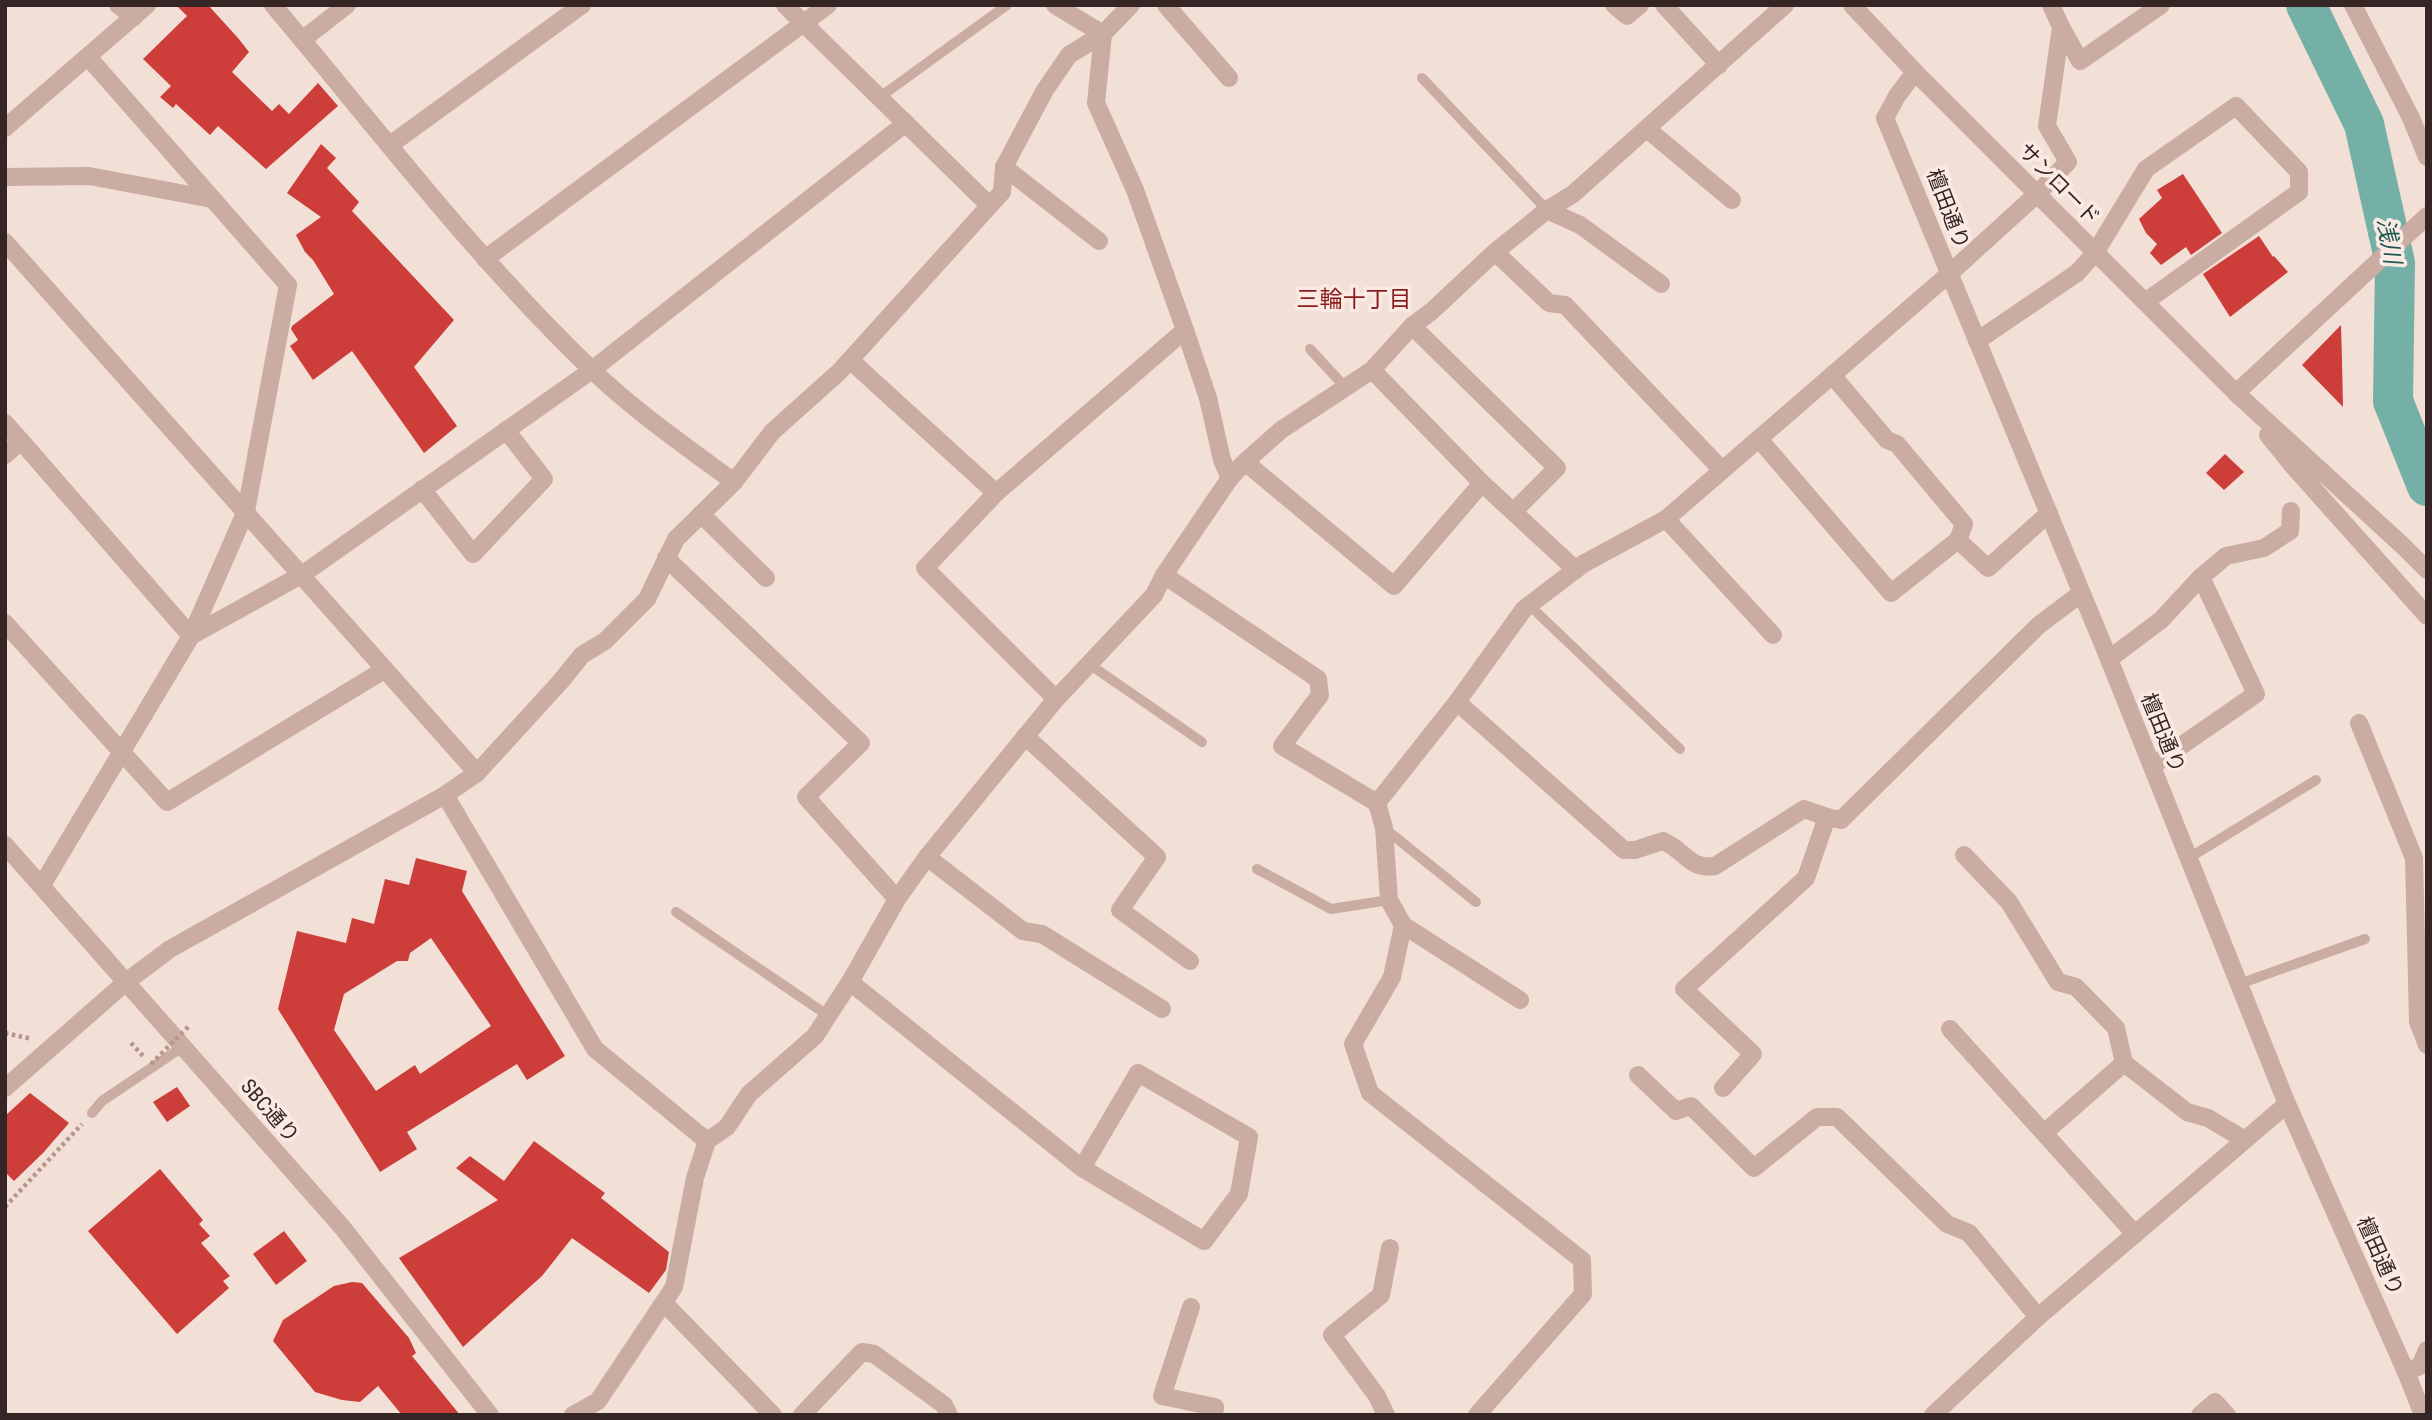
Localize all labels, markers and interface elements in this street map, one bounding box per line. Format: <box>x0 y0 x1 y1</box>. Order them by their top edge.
street label: サンロード <box>2013 138 2105 230</box>
street label: 檀田通り <box>1922 165 1974 253</box>
water label: 浅川 <box>2372 216 2407 269</box>
district label: 三輪十丁目 <box>1297 286 1412 313</box>
street label: 檀田通り <box>2136 690 2190 776</box>
street label: SBC通り <box>236 1074 304 1148</box>
street label: 檀田通り <box>2352 1213 2408 1299</box>

